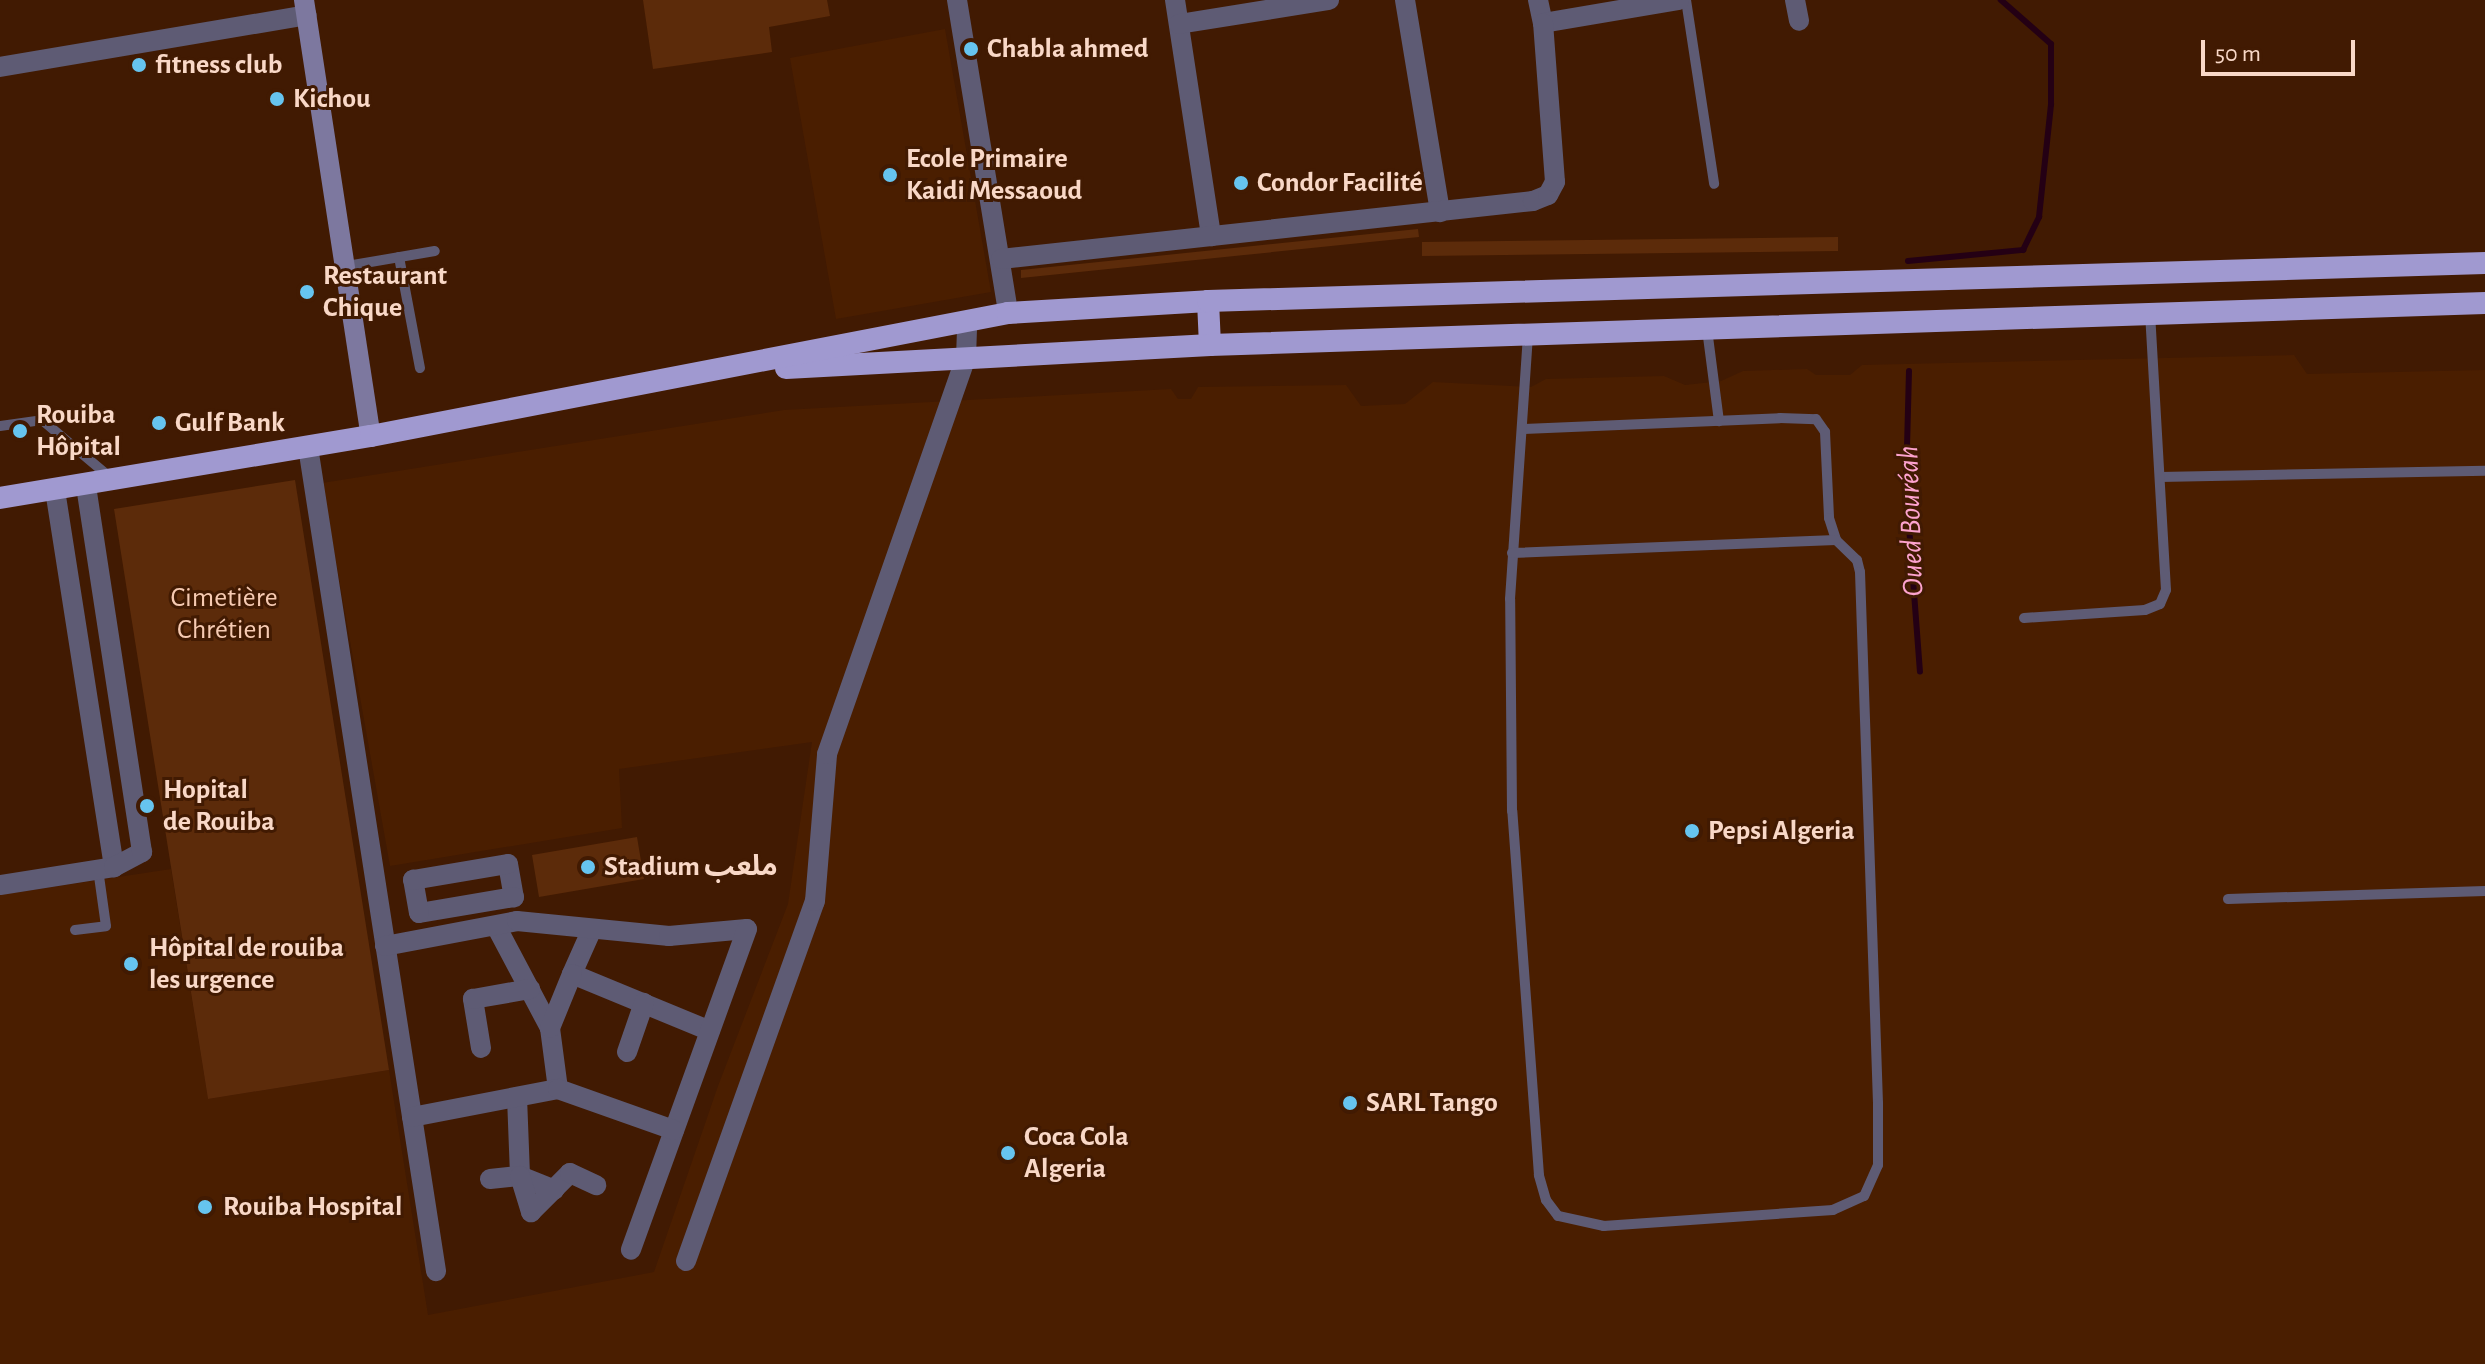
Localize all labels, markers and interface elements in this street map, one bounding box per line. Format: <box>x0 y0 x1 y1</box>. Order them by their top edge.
scale bar <box>2205 24 2359 74</box>
place label: Chabla ahmed <box>987 32 1148 66</box>
marker: Chabla ahmed <box>962 40 980 58</box>
text: 50 m <box>2215 42 2261 66</box>
place label: fitness club <box>155 48 282 82</box>
marker: fitness club <box>130 56 148 74</box>
place label: Kichou <box>293 82 371 116</box>
marker: Kichou <box>268 90 286 108</box>
place label: Ecole Primaire Kaidi Messaoud <box>906 142 1082 208</box>
marker: Ecole Primaire Kaidi Messaoud <box>881 166 899 184</box>
place label: Condor Facilité <box>1257 166 1423 200</box>
marker: Condor Facilité <box>1232 174 1250 192</box>
place label: Restaurant Chique <box>323 259 447 325</box>
marker: Restaurant Chique <box>298 283 316 301</box>
place label: Rouiba Hôpital <box>36 398 121 464</box>
place label: Gulf Bank <box>175 406 285 440</box>
marker: Gulf Bank <box>150 414 168 432</box>
marker: Rouiba Hôpital <box>11 422 29 440</box>
water label: Oued Bouréah <box>1890 445 1932 597</box>
park label: Cimetière Chrétien <box>170 581 278 647</box>
place label: Hopital de Rouiba <box>163 773 275 839</box>
marker: Hopital de Rouiba <box>138 797 156 815</box>
place label: Pepsi Algeria <box>1708 814 1855 848</box>
marker: Pepsi Algeria <box>1683 822 1701 840</box>
place label: Stadium ملعب <box>604 850 778 884</box>
marker: Stadium ملعب <box>579 858 597 876</box>
place label: Hôpital de rouiba les urgence <box>149 931 344 997</box>
marker: Hôpital de rouiba les urgence <box>120 953 142 975</box>
place label: SARL Tango <box>1366 1086 1498 1120</box>
marker: SARL Tango <box>1341 1094 1359 1112</box>
place label: Coca Cola Algeria <box>1024 1120 1129 1186</box>
marker: Coca Cola Algeria <box>999 1144 1017 1162</box>
place label: Rouiba Hospital <box>223 1190 402 1224</box>
marker: Rouiba Hospital <box>194 1196 216 1218</box>

